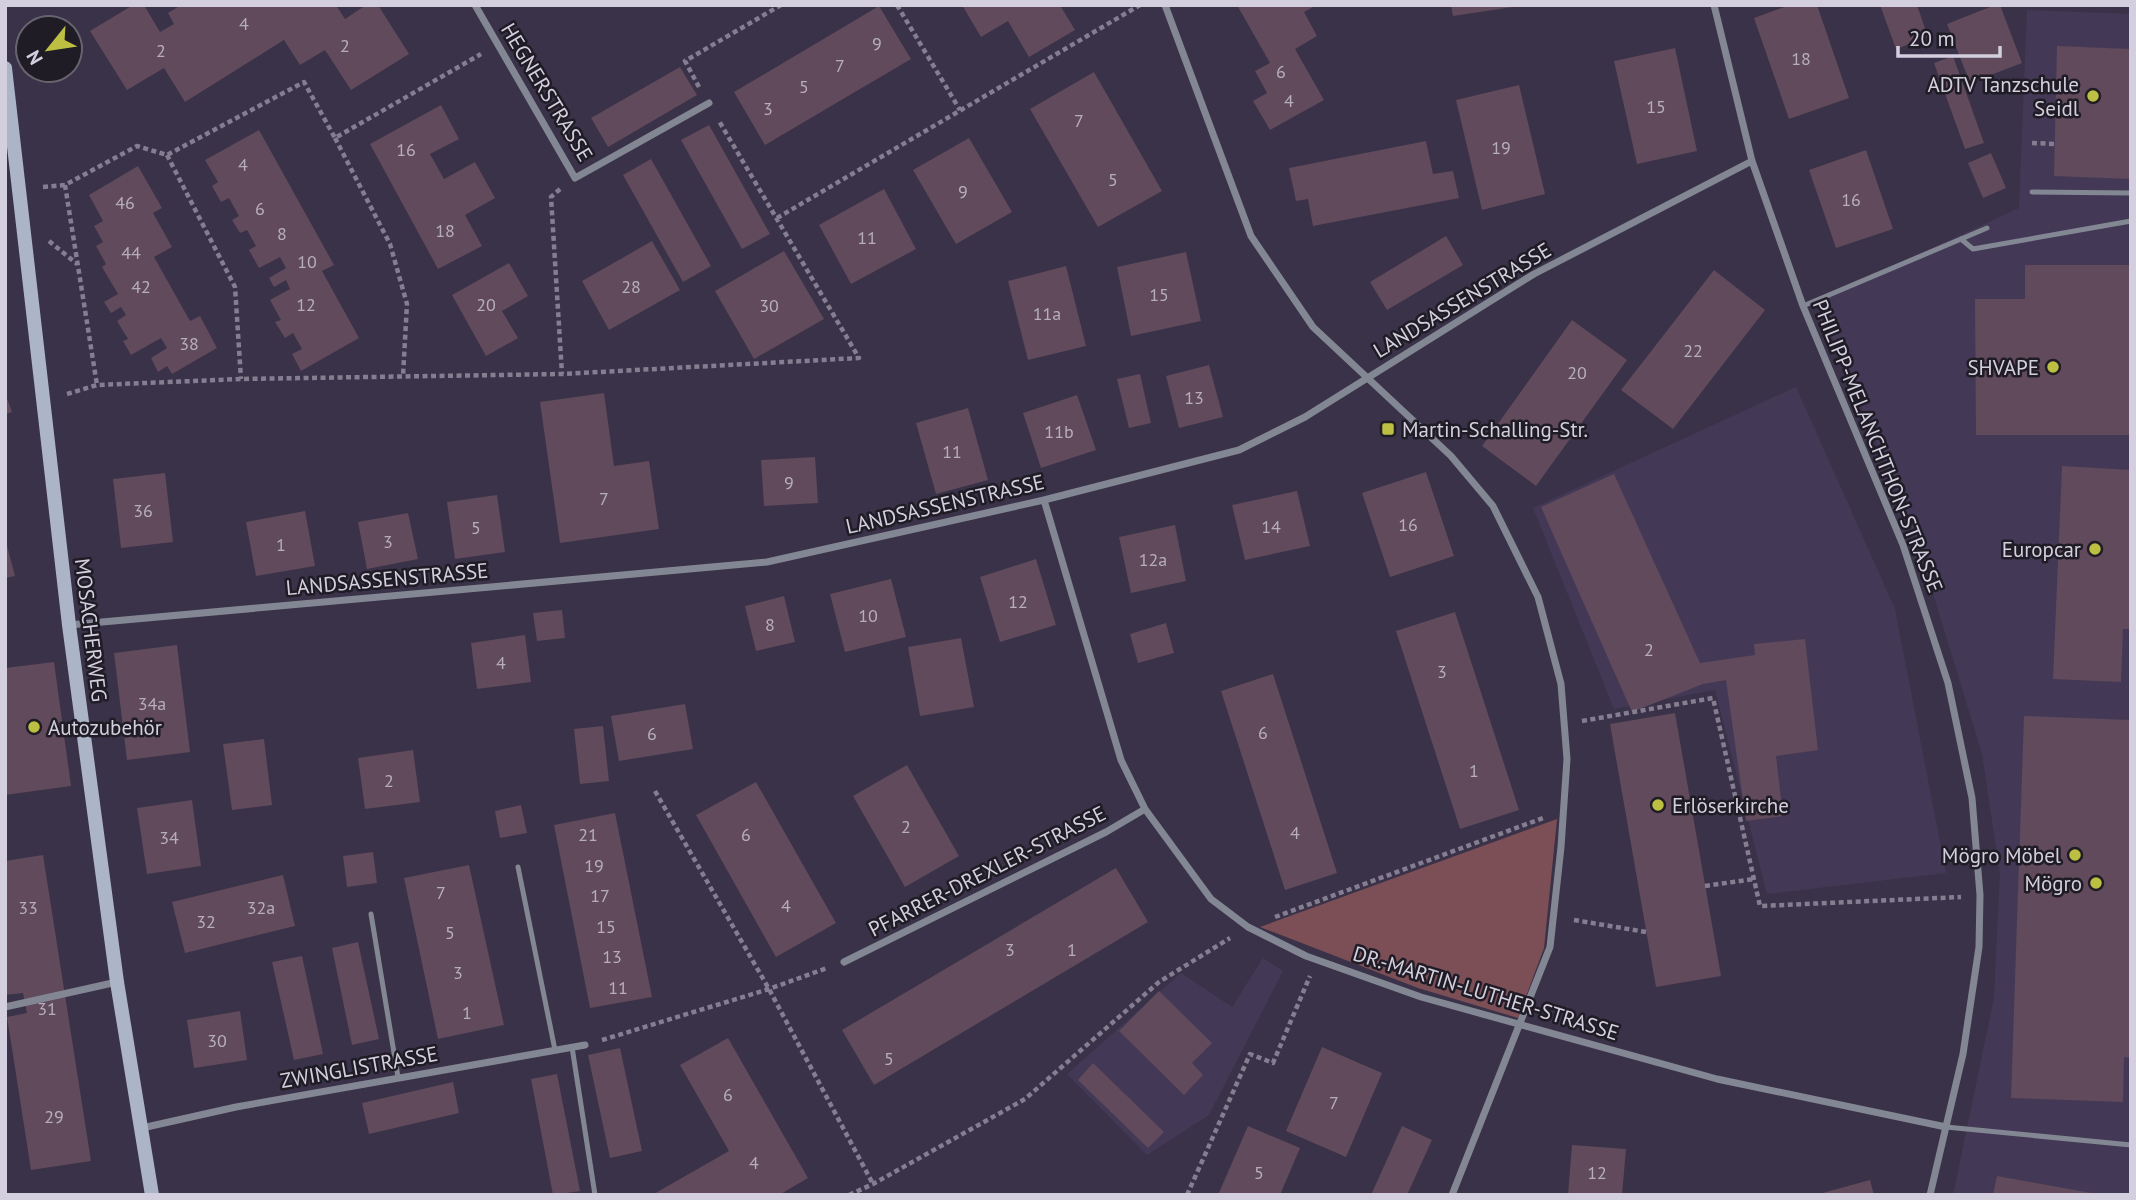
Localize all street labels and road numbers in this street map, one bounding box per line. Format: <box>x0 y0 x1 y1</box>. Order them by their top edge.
street label: HEGNERSTRASSE <box>495 18 599 166</box>
street label: LANDSASSENSTRASSE <box>1368 236 1556 364</box>
street label: PHILIPP-MELANCHTHON-STRASSE <box>1807 295 1949 597</box>
street label: LANDSASSENSTRASSE <box>843 468 1047 540</box>
street label: MOSACHERWEG <box>69 557 113 703</box>
street label: LANDSASSENSTRASSE <box>285 557 489 601</box>
street label: PFARRER-DREXLER-STRASSE <box>864 799 1110 943</box>
street label: DR.-MARTIN-LUTHER-STRASSE <box>1350 940 1622 1046</box>
street label: ZWINGLISTRASSE <box>278 1040 440 1094</box>

